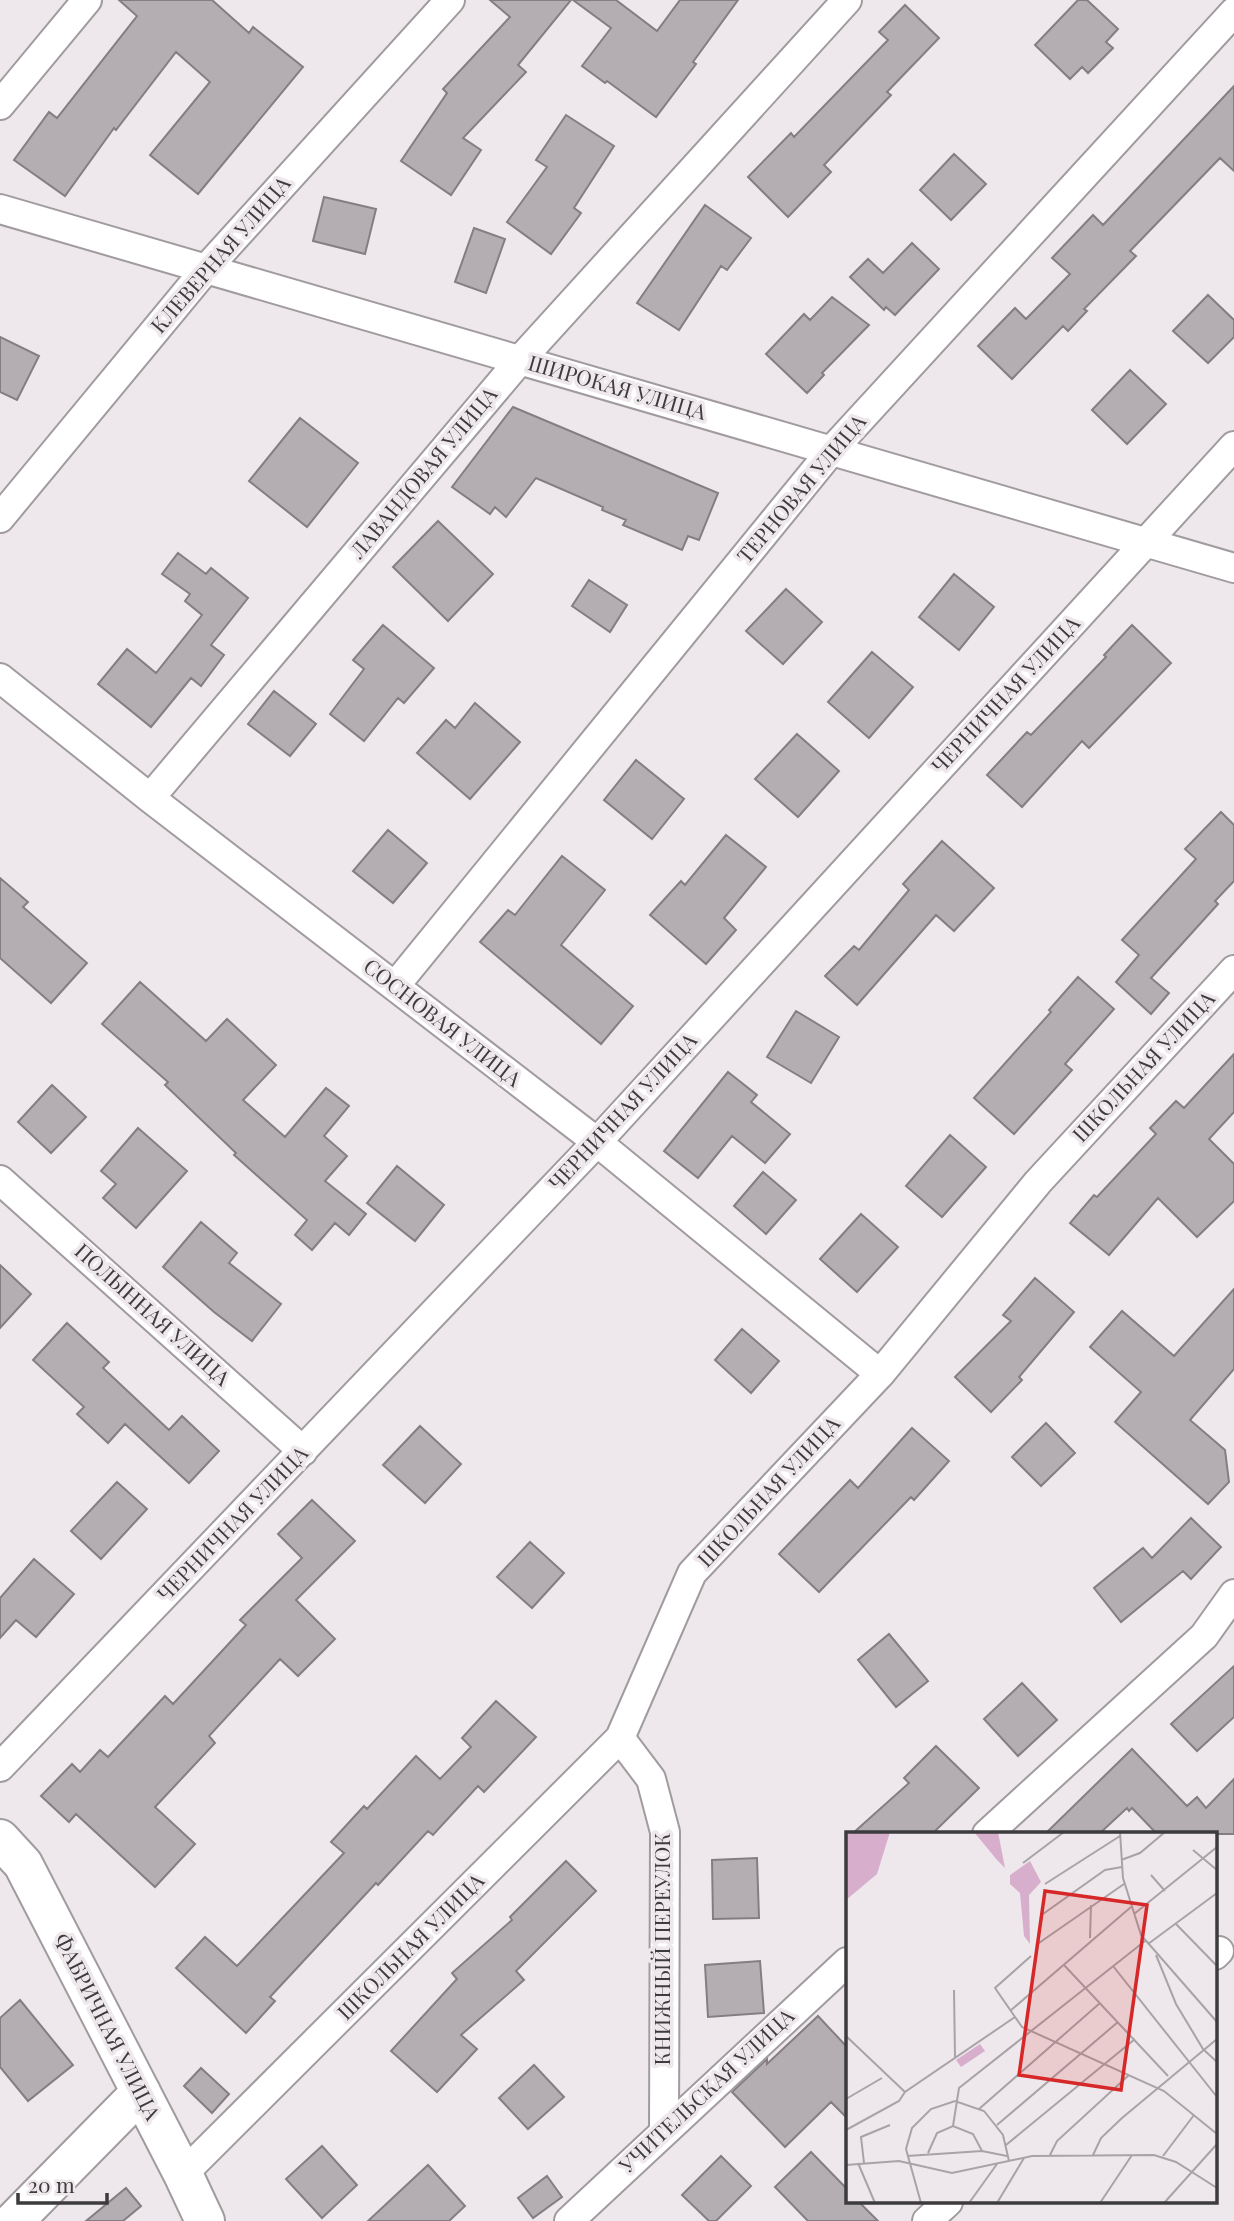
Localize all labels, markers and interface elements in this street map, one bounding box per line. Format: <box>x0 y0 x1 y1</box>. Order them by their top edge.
street label: КЛЕВЕРНАЯ УЛИЦА <box>143 169 296 338</box>
street label: ШИРОКАЯ УЛИЦА <box>525 347 710 425</box>
street label: ЛАВАНДОВАЯ УЛИЦА <box>342 380 503 564</box>
street label: ТЕРНОВАЯ УЛИЦА <box>730 407 872 568</box>
street label: ЧЕРНИЧНАЯ УЛИЦА <box>924 608 1085 778</box>
street label: СОСНОВАЯ УЛИЦА <box>359 951 528 1092</box>
street label: ШКОЛЬНАЯ УЛИЦА <box>1065 984 1220 1147</box>
street label: ЧЕРНИЧНАЯ УЛИЦА <box>541 1025 702 1195</box>
street label: ПОЛЫННАЯ УЛИЦА <box>70 1236 238 1391</box>
street label: ШКОЛЬНАЯ УЛИЦА <box>690 1409 845 1572</box>
street label: ЧЕРНИЧНАЯ УЛИЦА <box>150 1438 314 1606</box>
inset map <box>846 1832 1216 2204</box>
street label: КНИЖНЫЙ ПЕРЕУЛОК <box>647 1833 675 2065</box>
street label: ШКОЛЬНАЯ УЛИЦА <box>330 1866 490 2025</box>
street label: ФАБРИЧНАЯ УЛИЦА <box>50 1928 168 2125</box>
street label: УЧИТЕЛЬСКАЯ УЛИЦА <box>611 2001 800 2179</box>
scale bar <box>18 2162 107 2206</box>
text: 20 m <box>28 2170 75 2198</box>

